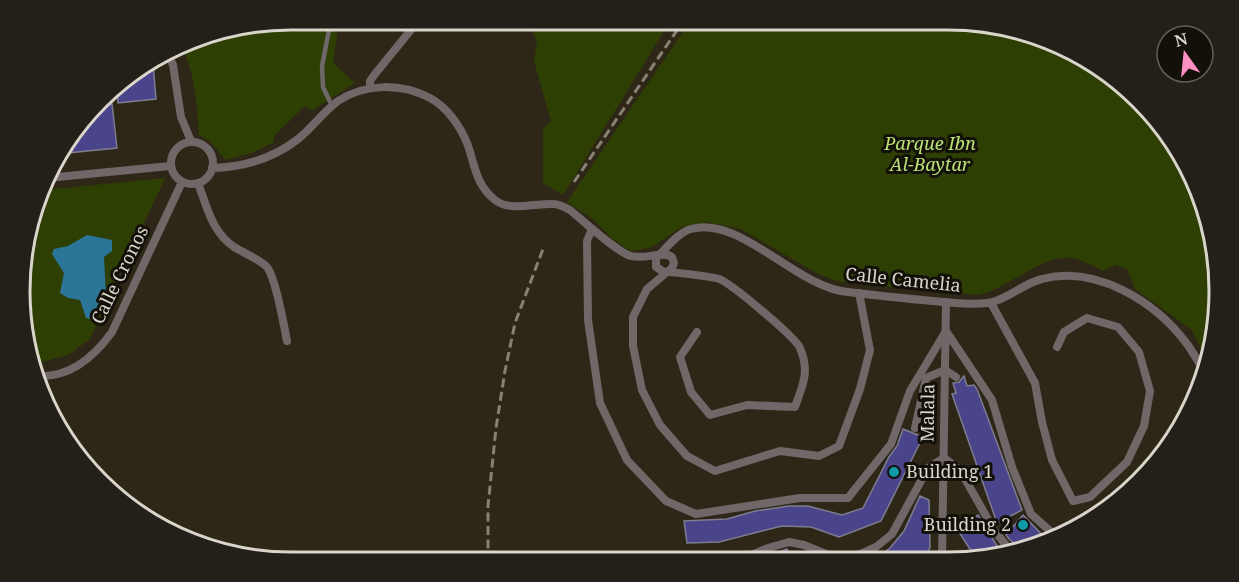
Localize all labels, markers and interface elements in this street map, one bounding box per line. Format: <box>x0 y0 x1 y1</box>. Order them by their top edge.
north arrow <box>1155 24 1215 84</box>
text: N <box>1172 27 1190 52</box>
park label: Parque Ibn Al-Baytar <box>883 131 976 176</box>
street label: Calle Cronos <box>85 221 153 328</box>
street label: Calle Camelia <box>844 261 962 297</box>
street label: Malala <box>914 384 940 442</box>
place label: Building 1 <box>906 459 993 483</box>
marker: Building 1 <box>887 465 901 479</box>
place label: Building 2 <box>924 512 1011 536</box>
marker: Building 2 <box>1016 518 1030 532</box>

